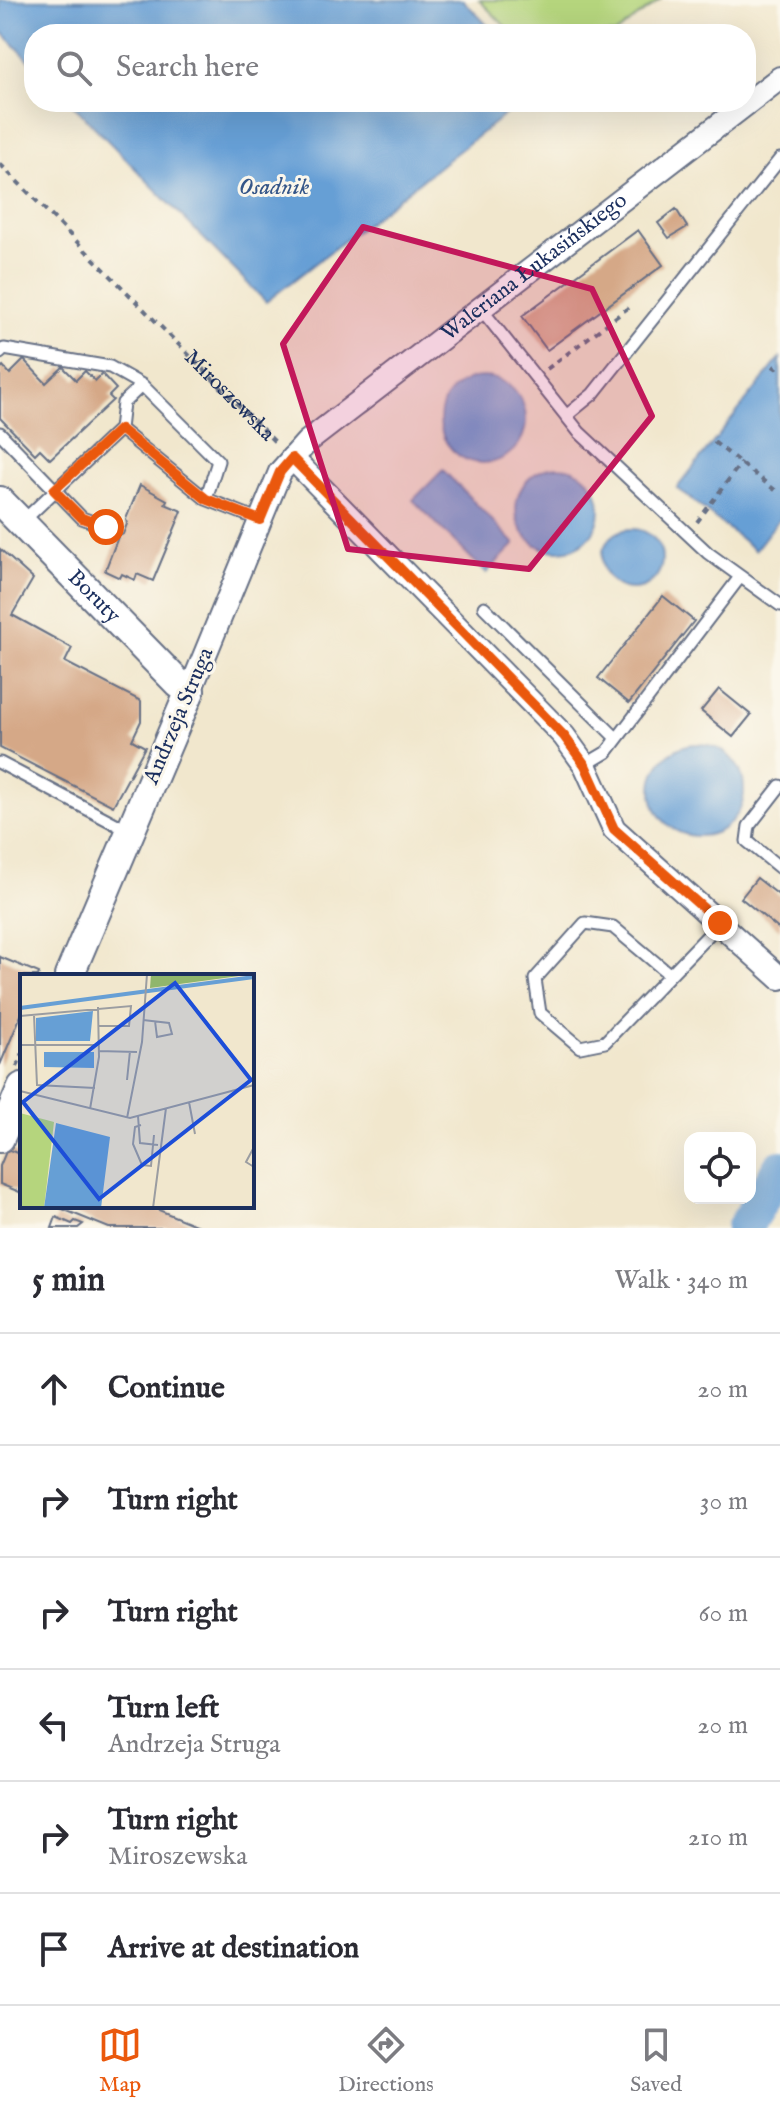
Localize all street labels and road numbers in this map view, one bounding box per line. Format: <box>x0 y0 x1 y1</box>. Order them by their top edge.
street label: Waleriana Łukasińskiego <box>436 186 633 348</box>
street label: Miroszewska <box>178 344 281 448</box>
street label: Boruty <box>61 564 126 630</box>
street label: Andrzeja Struga <box>137 643 221 790</box>

